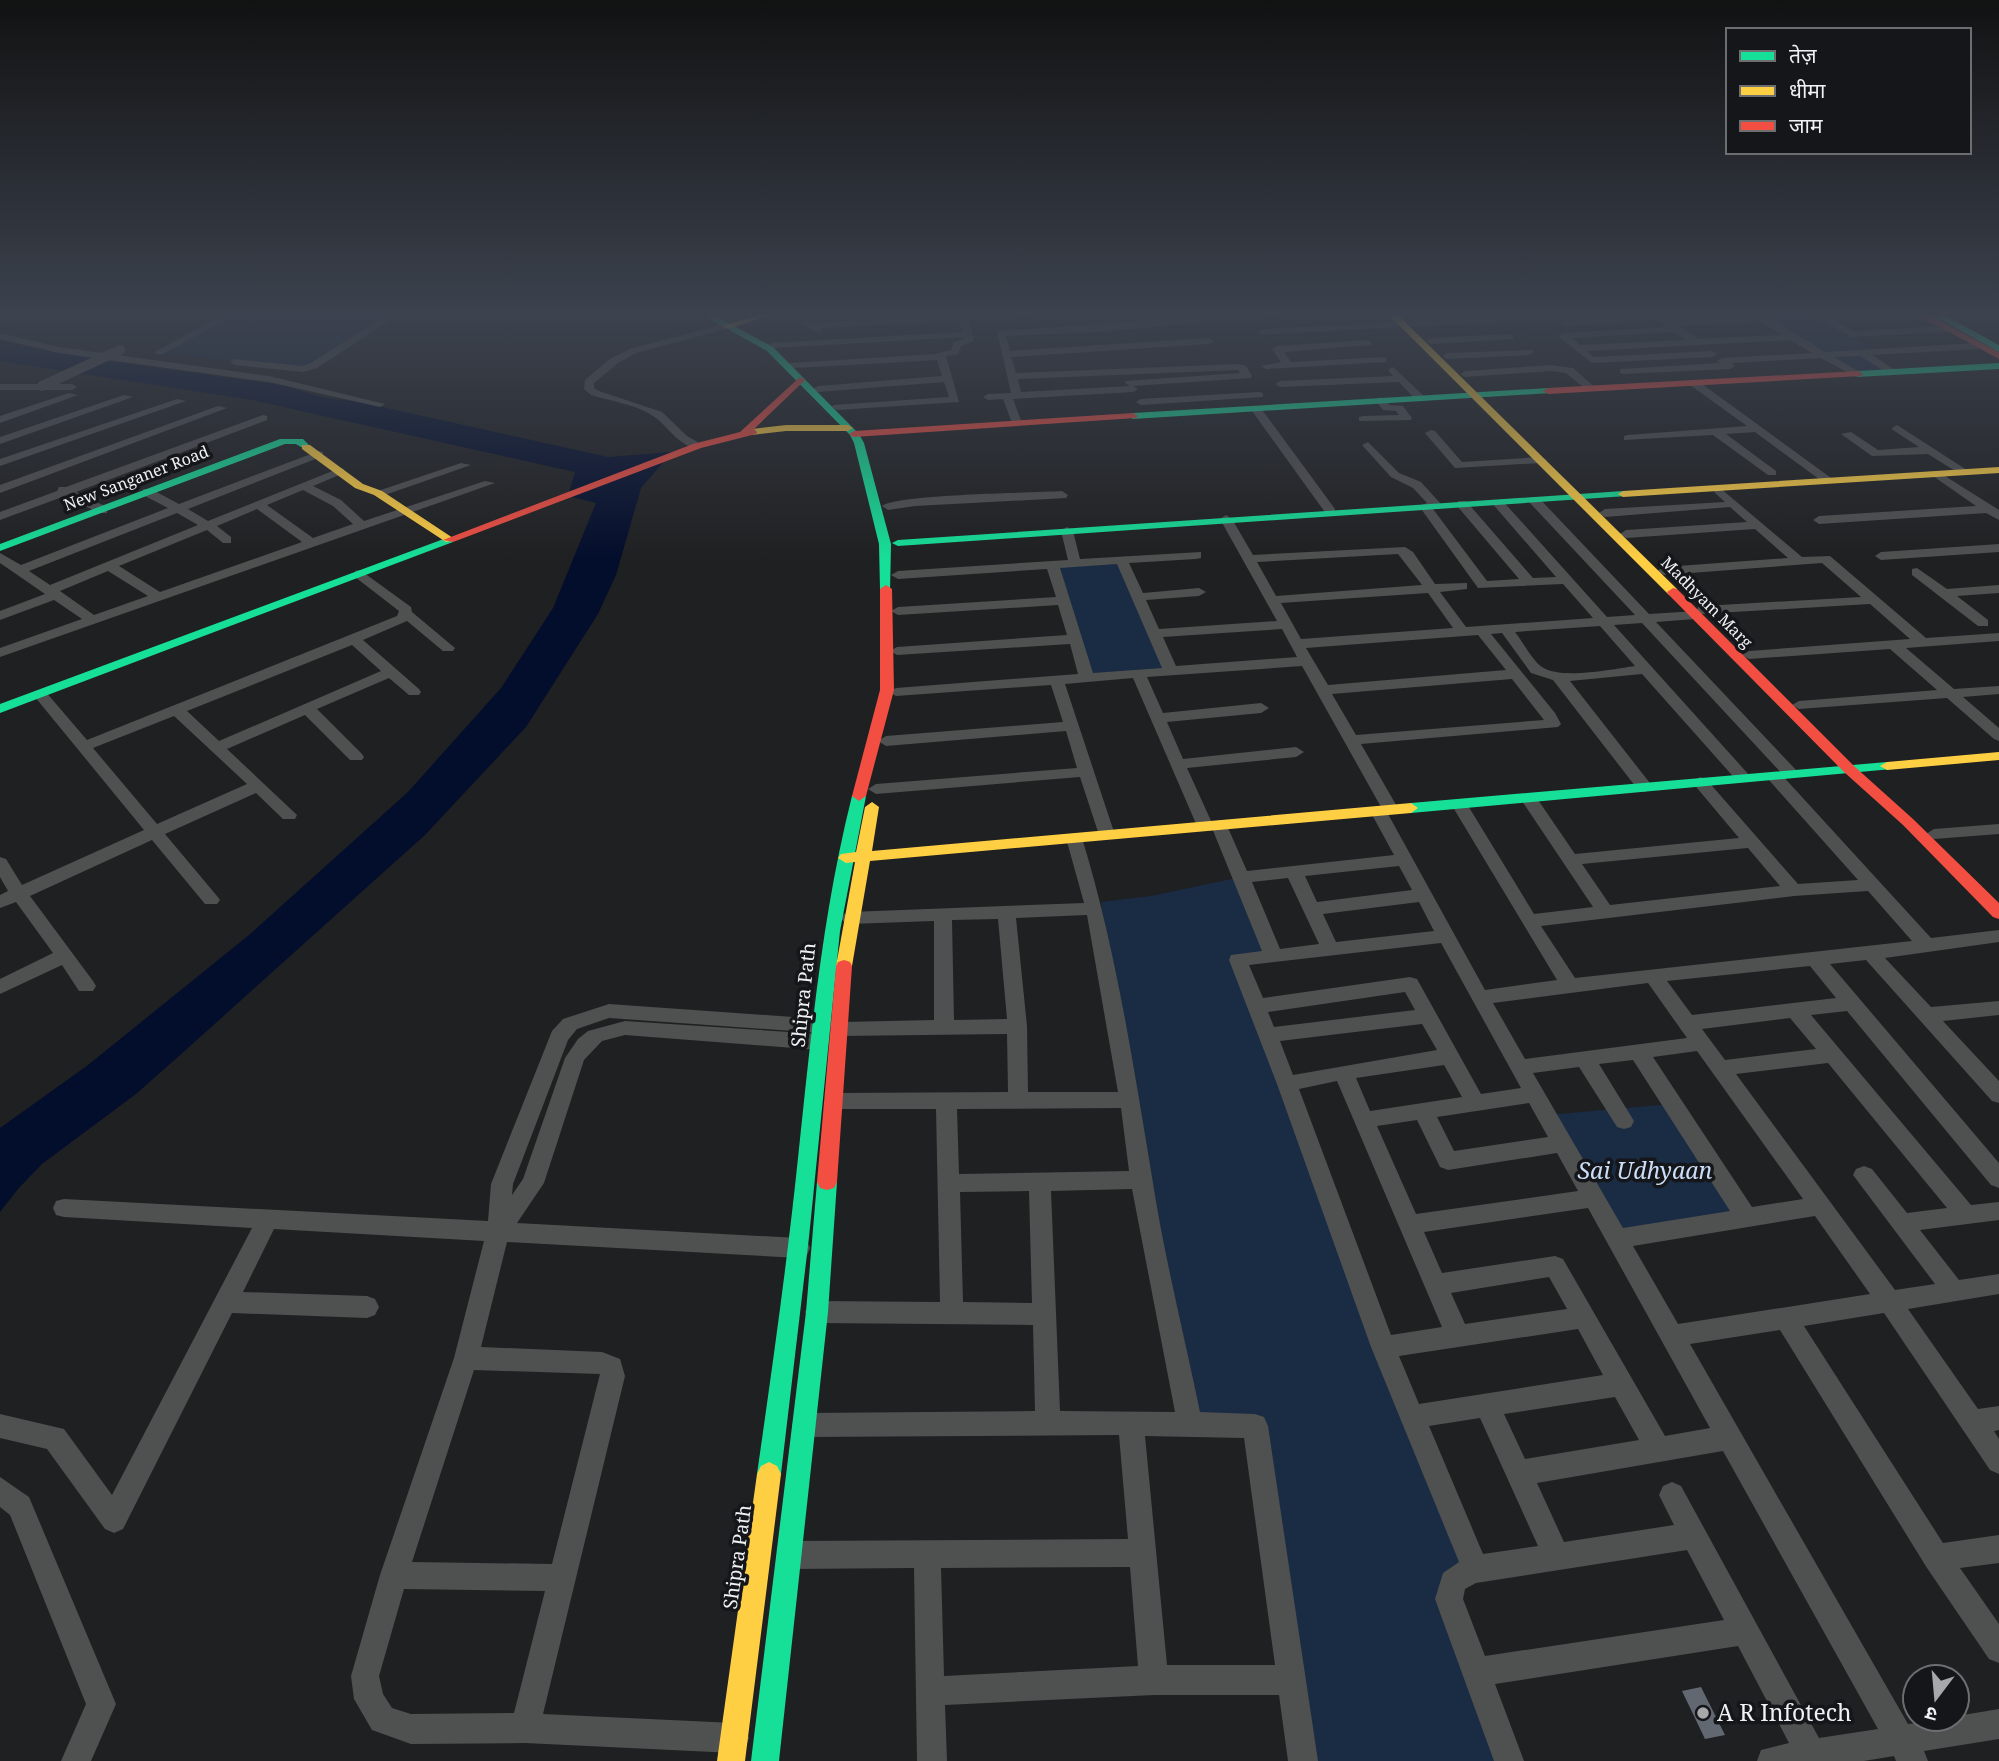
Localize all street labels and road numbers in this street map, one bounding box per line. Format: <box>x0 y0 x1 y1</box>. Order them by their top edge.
street label: New Sanganer Road <box>60 440 212 516</box>
street label: Madhyam Marg <box>1656 551 1758 653</box>
street label: Shipra Path <box>785 941 821 1049</box>
street label: Shipra Path <box>717 1503 757 1611</box>

